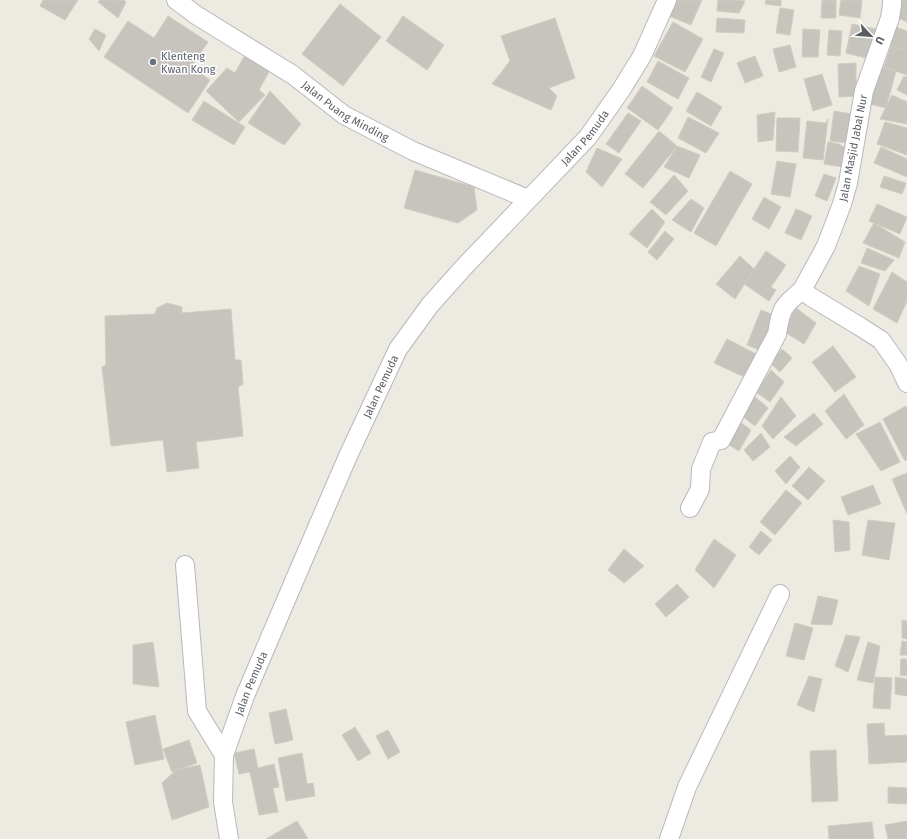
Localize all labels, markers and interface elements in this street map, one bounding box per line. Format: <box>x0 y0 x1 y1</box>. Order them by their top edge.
north arrow <box>851 16 891 56</box>
text: U <box>872 34 887 46</box>
place label: Klenteng Kwan Kong <box>161 50 216 76</box>
marker: Klenteng Kwan Kong <box>148 57 158 67</box>
street label: Jalan Puang Minding <box>299 78 391 144</box>
street label: Jalan Masjid Jabal Nur <box>837 93 870 203</box>
street label: Jalan Pemuda <box>558 108 612 168</box>
street label: Jalan Pemuda <box>361 353 401 420</box>
street label: Jalan Pemuda <box>233 649 270 717</box>

